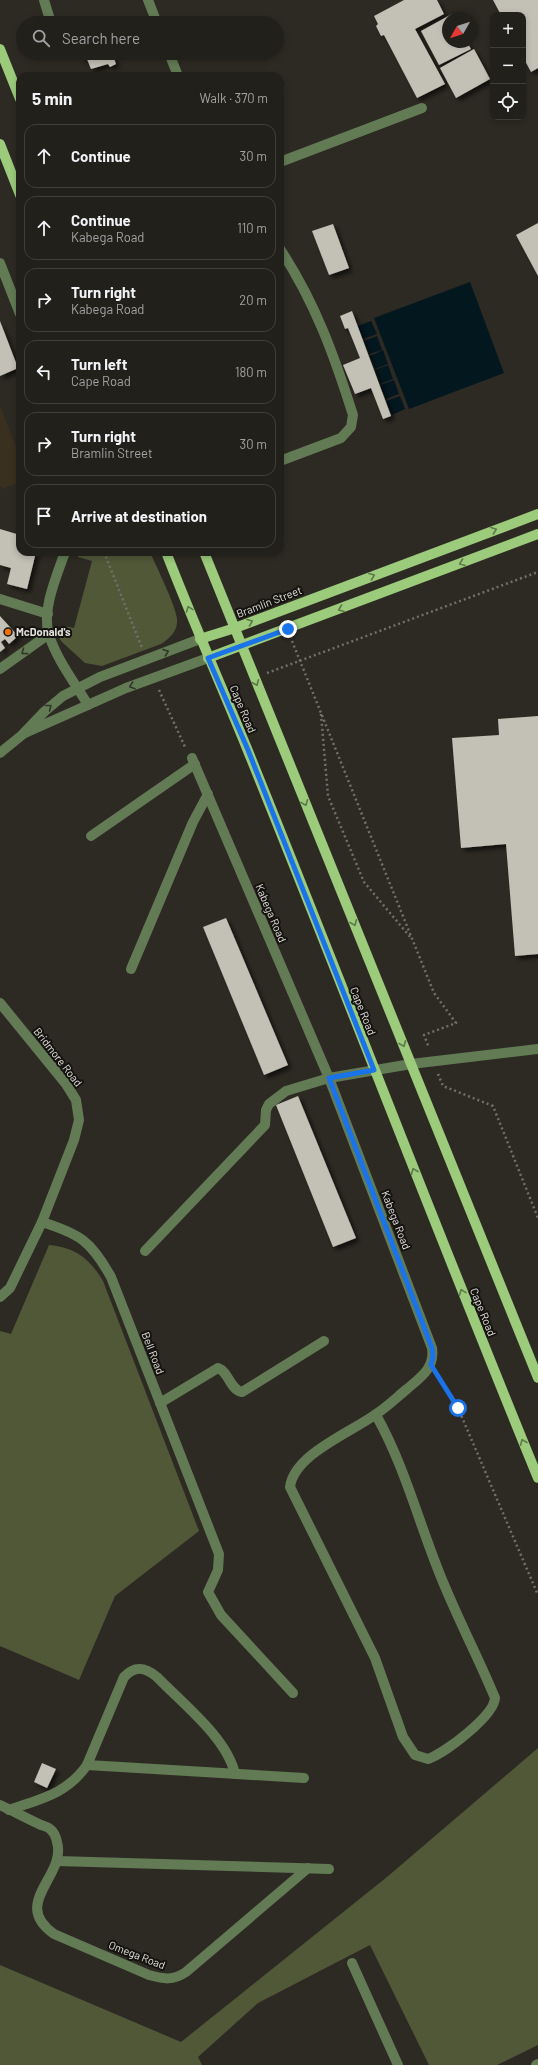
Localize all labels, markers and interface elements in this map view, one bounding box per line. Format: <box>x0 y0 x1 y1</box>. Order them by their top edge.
north arrow <box>442 12 478 48</box>
map controls <box>490 12 526 120</box>
button: + <box>490 12 526 48</box>
search box <box>16 16 284 60</box>
icon: search <box>30 27 52 49</box>
text: Search here <box>62 29 140 47</box>
button: − <box>490 48 526 84</box>
button: locate <box>490 84 526 120</box>
text: 5 min <box>32 88 72 108</box>
text: Walk · 370 m <box>200 90 268 106</box>
icon: ahead <box>33 145 55 167</box>
text: Continue <box>71 147 131 165</box>
text: 30 m <box>240 148 267 164</box>
text: Continue <box>71 211 131 229</box>
icon: ahead <box>33 217 55 239</box>
text: 110 m <box>237 220 267 236</box>
text: Kabega Road <box>71 229 144 245</box>
text: Turn right <box>71 283 136 301</box>
icon: right <box>33 289 55 311</box>
text: 20 m <box>239 292 267 308</box>
text: Kabega Road <box>71 301 144 317</box>
text: Turn left <box>71 355 127 373</box>
icon: left <box>33 361 55 383</box>
text: 180 m <box>235 364 267 380</box>
text: Cape Road <box>71 373 131 389</box>
text: Turn right <box>71 427 136 445</box>
icon: right <box>33 433 55 455</box>
text: 30 m <box>240 436 267 452</box>
text: Bramlin Street <box>71 445 153 461</box>
icon: arrive <box>33 505 55 527</box>
text: Arrive at destination <box>71 507 207 525</box>
one-way arrow <box>490 527 497 535</box>
one-way arrow <box>459 559 466 567</box>
one-way arrow <box>368 572 375 580</box>
street label: Bramlin Street <box>234 583 303 620</box>
one-way arrow <box>337 605 344 613</box>
one-way arrow <box>185 606 193 613</box>
one-way arrow <box>247 619 254 627</box>
route end <box>279 620 297 638</box>
place label: McDonald's <box>16 625 71 638</box>
marker: McDonald's <box>3 627 13 637</box>
one-way arrow <box>22 647 29 654</box>
one-way arrow <box>162 648 169 656</box>
one-way arrow <box>251 678 259 686</box>
one-way arrow <box>129 681 136 690</box>
street label: Cape Road <box>228 683 259 735</box>
one-way arrow <box>45 705 52 712</box>
one-way arrow <box>301 800 309 807</box>
street label: Kabega Road <box>253 882 290 944</box>
one-way arrow <box>350 920 358 927</box>
street label: Cape Road <box>348 985 379 1037</box>
street label: Bridmore Road <box>31 1025 85 1089</box>
one-way arrow <box>398 1039 406 1047</box>
one-way arrow <box>411 1168 419 1175</box>
street label: Kabega Road <box>379 1188 414 1251</box>
street label: Cape Road <box>468 1286 499 1338</box>
one-way arrow <box>459 1288 467 1295</box>
street label: Bell Road <box>139 1330 167 1376</box>
route start <box>449 1399 467 1417</box>
one-way arrow <box>520 1439 528 1446</box>
street label: Omega Road <box>107 1938 167 1971</box>

